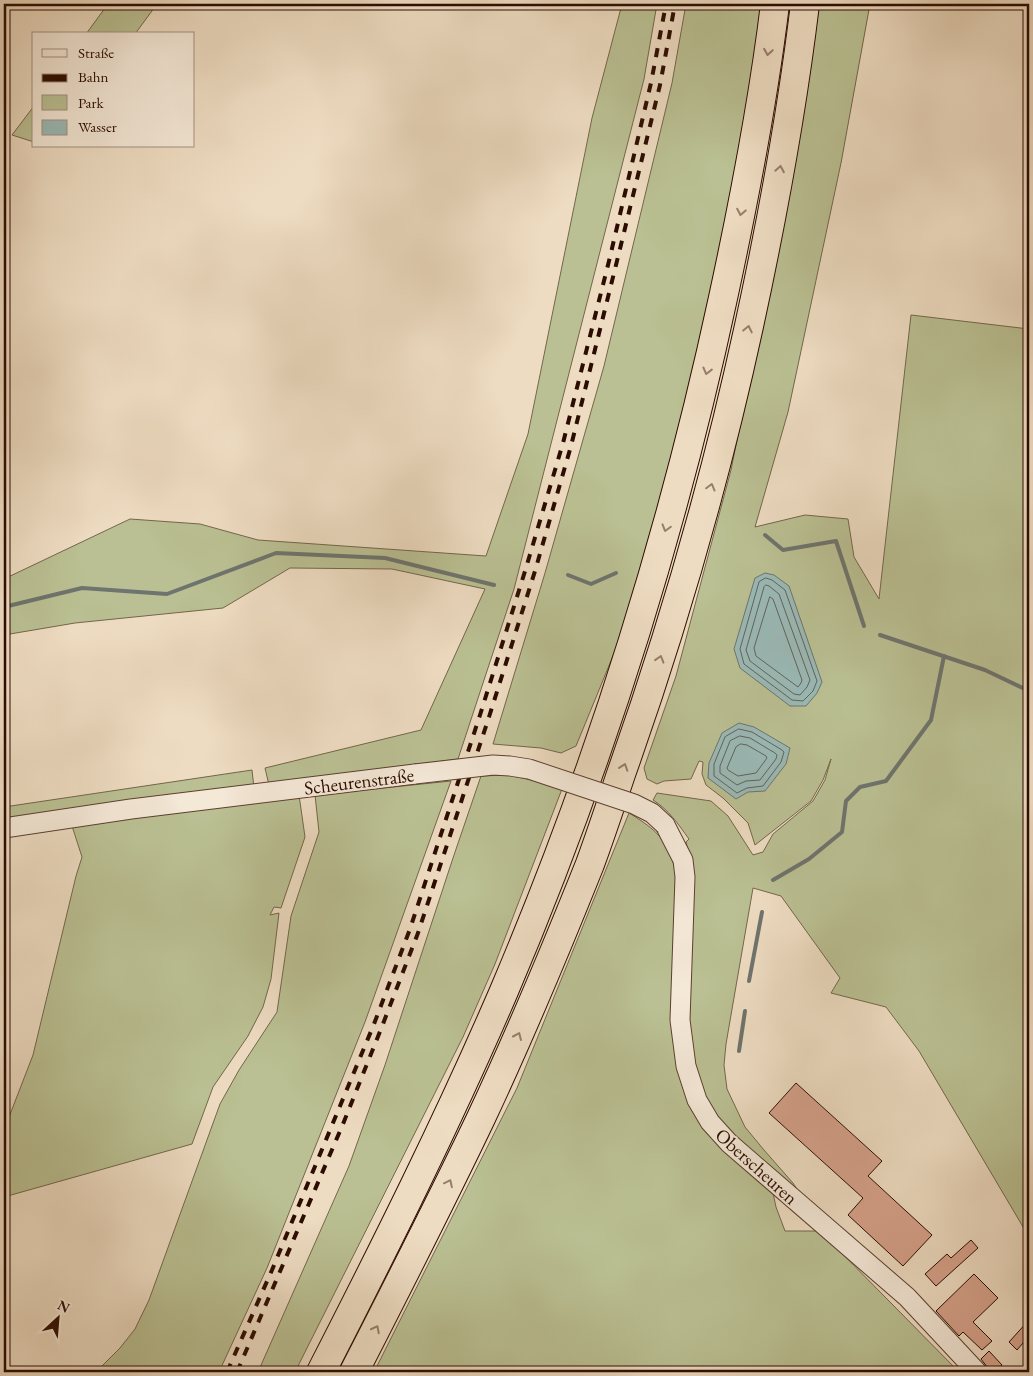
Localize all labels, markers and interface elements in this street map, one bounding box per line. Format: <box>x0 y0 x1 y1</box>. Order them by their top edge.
legend <box>32 32 195 148</box>
text: Straße <box>78 43 114 62</box>
one-way arrow <box>763 48 774 56</box>
text: Bahn <box>78 67 109 86</box>
text: Park <box>78 93 105 112</box>
text: Wasser <box>78 117 117 136</box>
one-way arrow <box>774 165 784 174</box>
one-way arrow <box>736 208 746 217</box>
one-way arrow <box>742 324 753 333</box>
one-way arrow <box>702 367 713 376</box>
one-way arrow <box>705 482 716 491</box>
one-way arrow <box>662 524 672 532</box>
one-way arrow <box>655 656 665 664</box>
street label: Scheurenstraße <box>303 762 415 801</box>
one-way arrow <box>618 763 628 772</box>
one-way arrow <box>511 1032 522 1041</box>
street label: Oberscheuren <box>710 1123 803 1210</box>
one-way arrow <box>443 1179 453 1188</box>
north arrow <box>32 1294 82 1344</box>
text: N <box>55 1296 73 1317</box>
one-way arrow <box>370 1325 380 1334</box>

